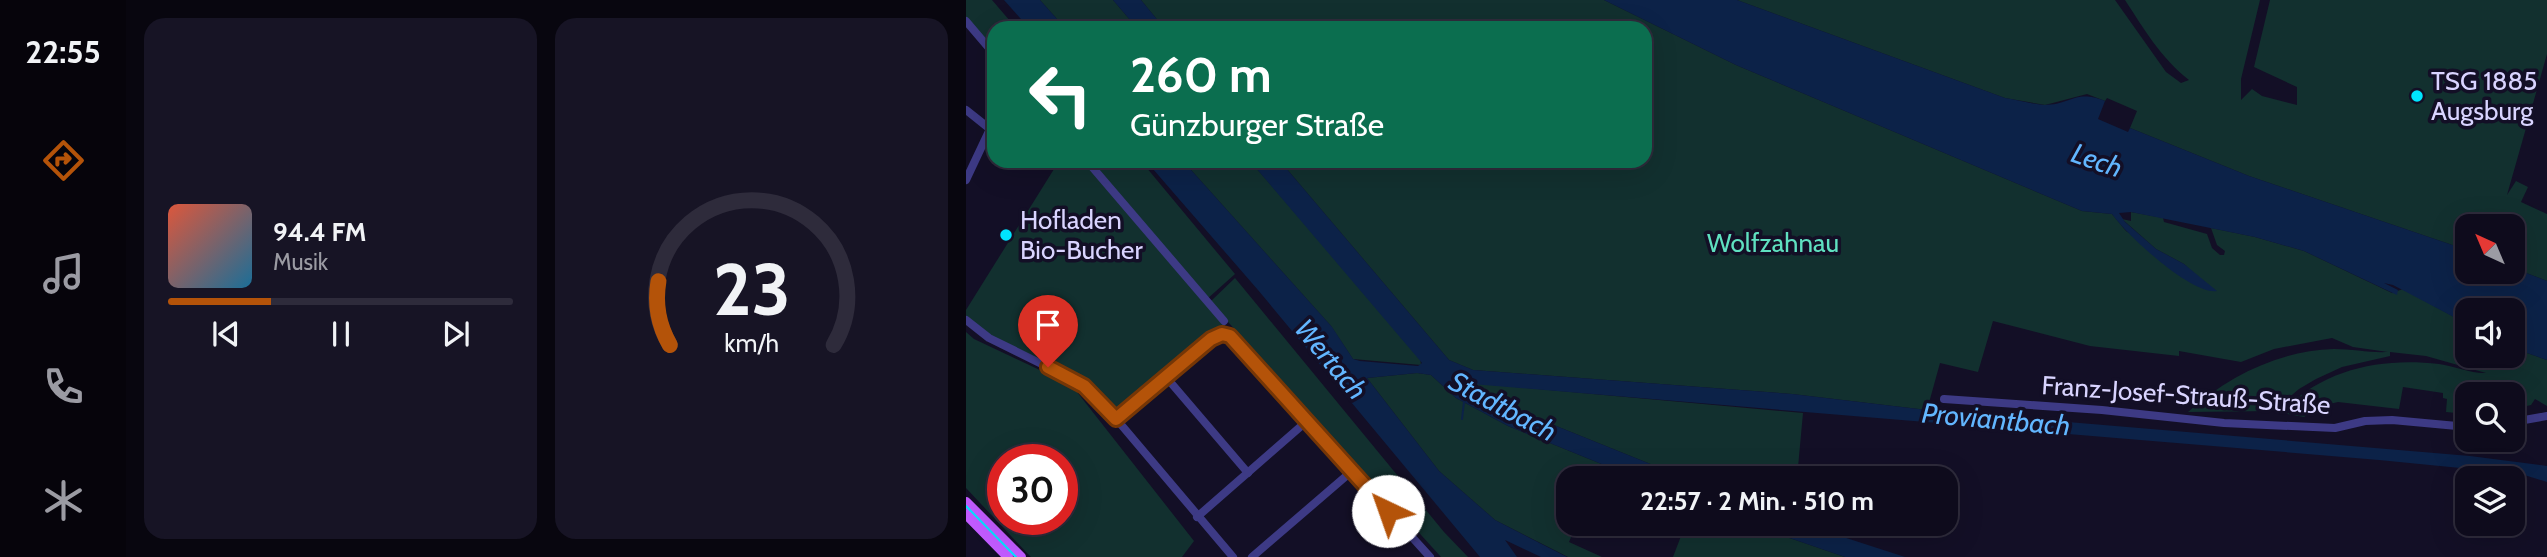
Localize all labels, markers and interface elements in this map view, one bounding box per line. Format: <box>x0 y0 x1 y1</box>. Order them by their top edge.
text: 22:55 <box>25 32 101 71</box>
text: 260 m <box>1130 45 1272 104</box>
icon: left <box>1015 49 1106 140</box>
place label: TSG 1885 Augsburg <box>2431 65 2537 127</box>
marker: TSG 1885 Augsburg <box>2409 88 2425 104</box>
text: Günzburger Straße <box>1130 105 1384 144</box>
icon: directions <box>39 136 88 185</box>
water label: Lech <box>2067 136 2127 184</box>
place label: Hofladen Bio-Bucher <box>1020 204 1143 266</box>
north arrow <box>2455 214 2525 284</box>
map controls <box>2455 214 2525 536</box>
text: 94.4 FM <box>273 216 366 248</box>
marker: Hofladen Bio-Bucher <box>998 227 1014 243</box>
park label: Wolfzahnau <box>1707 227 1839 259</box>
text: 23 <box>713 245 790 333</box>
text: Musik <box>273 248 328 276</box>
icon: music <box>39 249 88 298</box>
pin <box>1018 295 1078 367</box>
button: sound <box>2455 298 2525 368</box>
icon: arrive <box>1029 306 1067 344</box>
water label: Wertach <box>1288 312 1374 406</box>
icon: previous <box>207 315 245 353</box>
icon: pause <box>322 315 360 353</box>
icon: next <box>437 315 475 353</box>
text: km/h <box>724 327 779 357</box>
icon: phone <box>39 362 88 411</box>
water label: Stadtbach <box>1443 364 1563 448</box>
street label: Franz-Josef-Strauß-Straße <box>2041 369 2331 421</box>
button: search <box>2455 382 2525 452</box>
water label: Proviantbach <box>1920 396 2072 442</box>
speed limit sign: 30 <box>987 444 1078 535</box>
button: layers <box>2455 466 2525 536</box>
position arrow <box>1351 474 1425 548</box>
icon: climate <box>39 476 88 525</box>
text: 22:57 · 2 Min. · 510 m <box>1640 485 1874 517</box>

